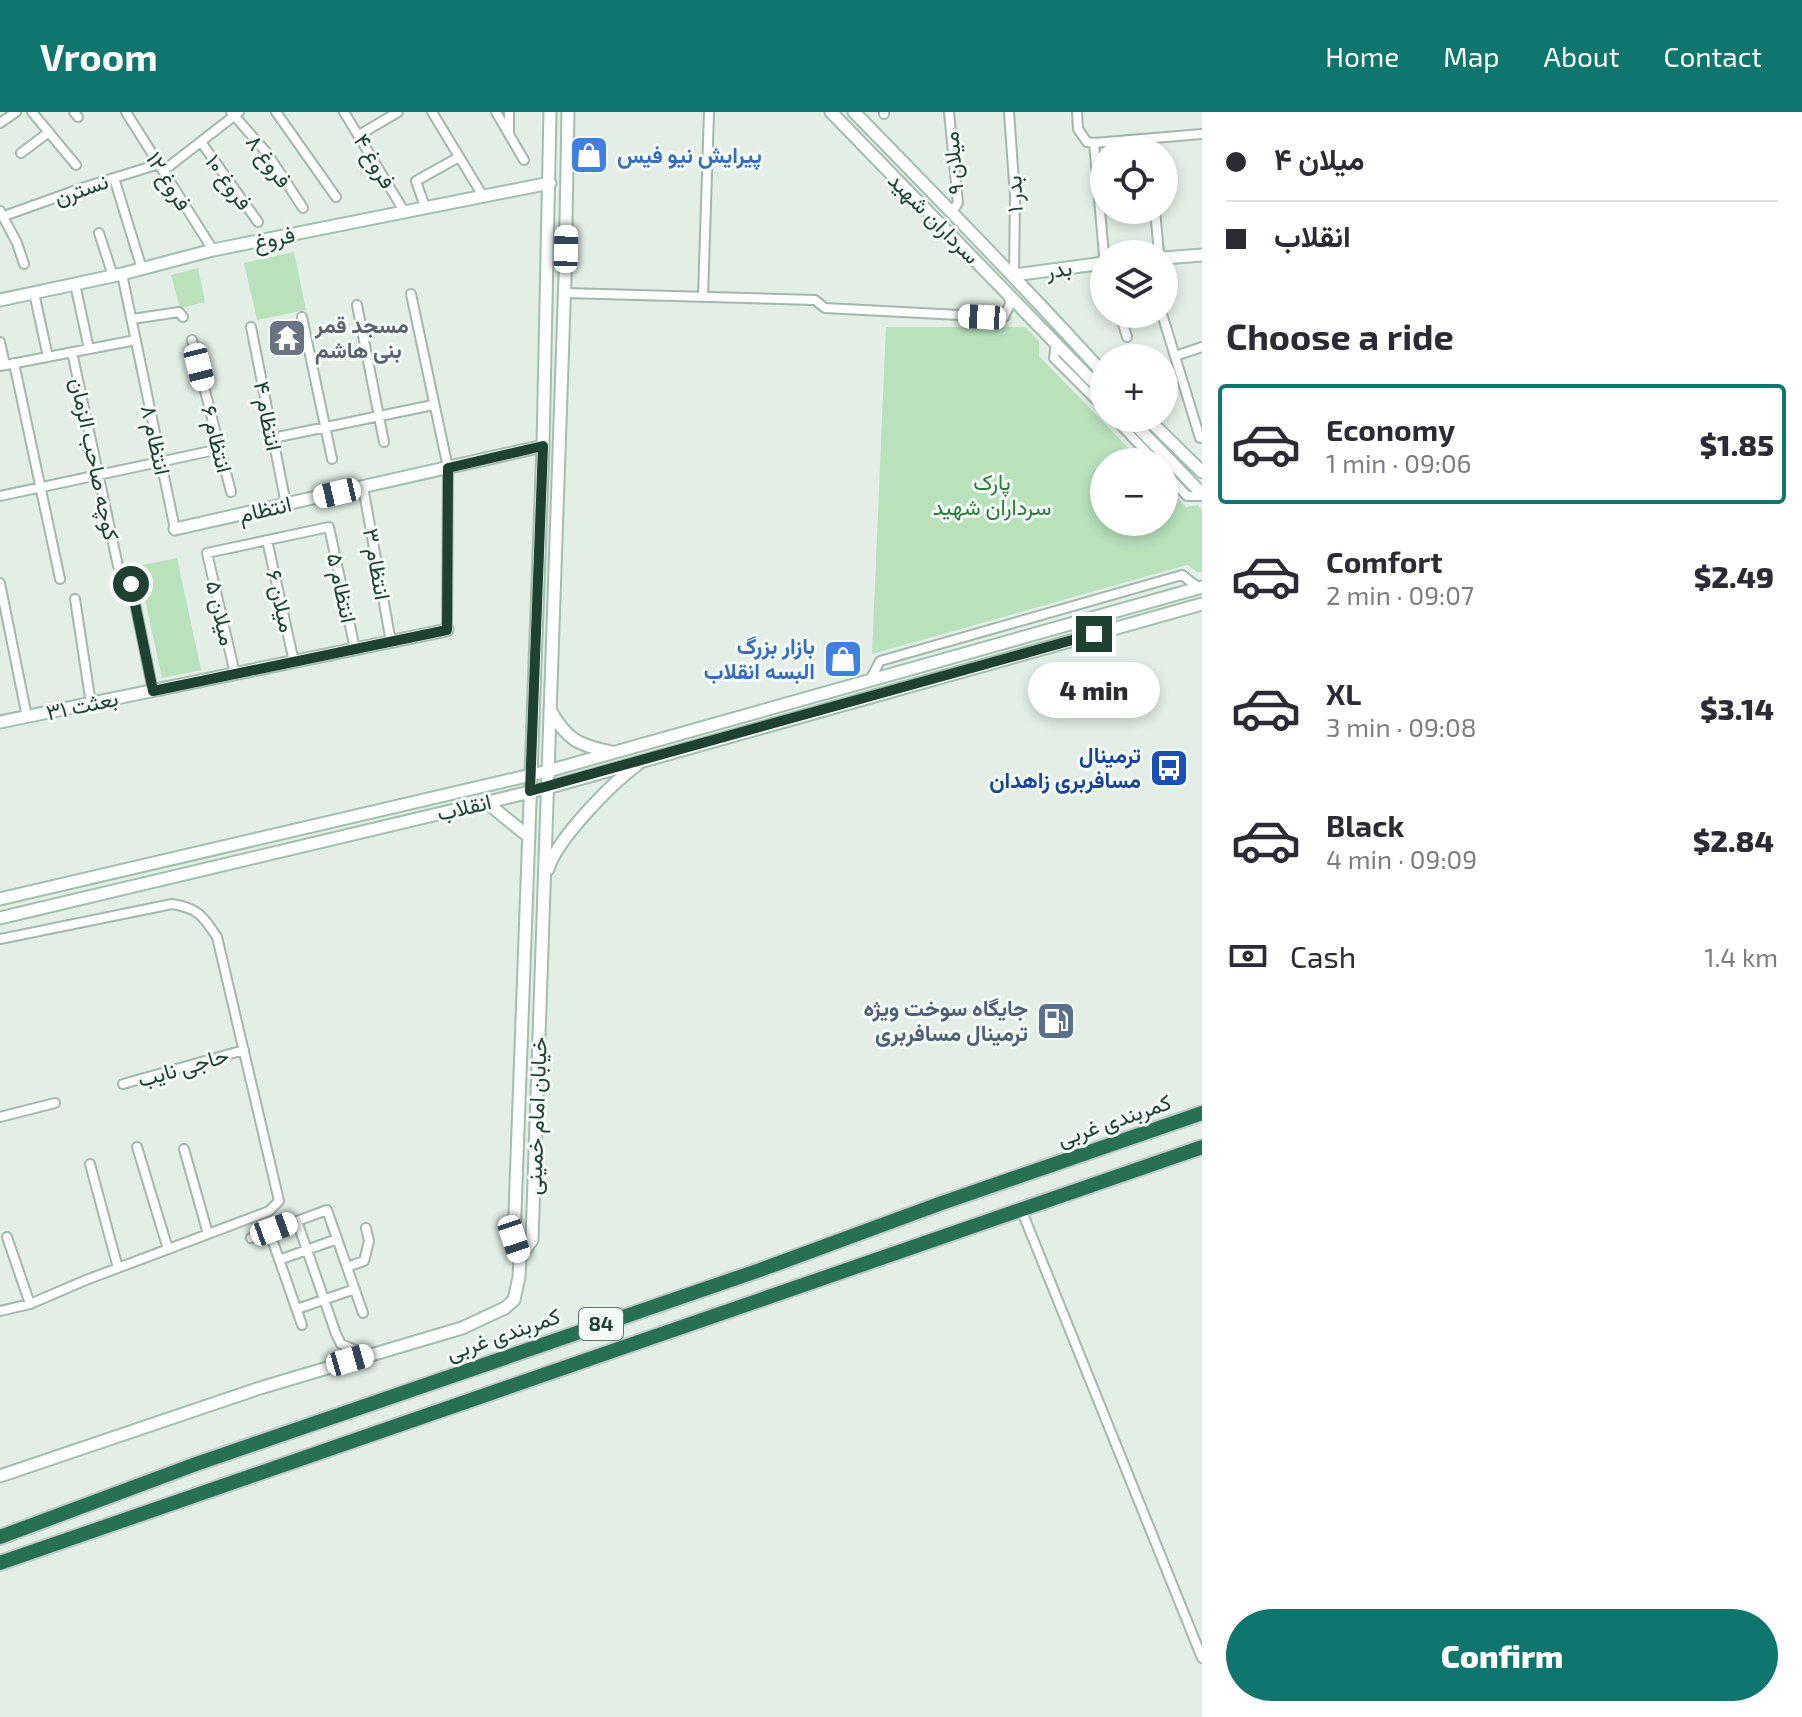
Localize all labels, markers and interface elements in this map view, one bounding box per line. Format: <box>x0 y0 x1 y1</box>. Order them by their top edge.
text: Vroom <box>40 33 158 79</box>
text: Home <box>1325 39 1399 73</box>
text: Map <box>1443 39 1500 73</box>
text: About <box>1544 39 1619 73</box>
text: Contact <box>1663 39 1762 73</box>
street label: فروغ ۴ <box>347 128 402 194</box>
street label: فروغ ۸ <box>239 129 298 194</box>
street label: میلان ۹ <box>936 130 969 196</box>
shop icon: پیرایش نیو فیس <box>568 134 610 176</box>
map controls <box>1090 136 1178 536</box>
button: locate <box>1090 136 1178 224</box>
text: میلان ۴ <box>1274 140 1365 176</box>
place label: پیرایش نیو فیس <box>617 141 762 171</box>
street label: فروغ ۱۲ <box>139 146 198 216</box>
street label: فروغ ۱۰ <box>199 149 259 216</box>
street label: سرداران شهید <box>882 166 986 270</box>
street label: نسترن <box>50 167 112 211</box>
street label: بدر ۱ <box>999 175 1029 213</box>
text: انقلاب <box>1274 217 1351 253</box>
street label: فروغ <box>251 220 297 257</box>
car <box>554 225 578 273</box>
button: layers <box>1090 240 1178 328</box>
street label: بدر <box>1043 253 1074 285</box>
car <box>957 304 1007 330</box>
place label: مسجد قمر بنی هاشم <box>314 311 409 365</box>
text: Choose a ride <box>1226 314 1454 357</box>
temple icon: مسجد قمر بنی هاشم <box>266 317 308 359</box>
car <box>182 341 216 393</box>
button: + <box>1090 344 1178 432</box>
street label: کوچه صاحب الزمان <box>63 375 126 543</box>
street label: انتظام ۴ <box>247 379 288 453</box>
street label: انتظام ۸ <box>134 402 177 478</box>
street label: انتظام ۶ <box>194 402 239 476</box>
icon: car <box>1230 408 1302 480</box>
text: Economy <box>1326 411 1455 447</box>
text: $1.85 <box>1699 426 1774 462</box>
text: 1 min · 09:06 <box>1326 447 1471 478</box>
button: − <box>1090 448 1178 536</box>
park label: پارک سرداران شهید <box>933 468 1051 521</box>
car <box>311 476 363 510</box>
street label: انتظام <box>236 489 294 530</box>
street label: انتظام ۳ <box>356 526 397 602</box>
icon: car <box>1230 540 1302 612</box>
text: Comfort <box>1326 543 1443 579</box>
street label: انتظام ۵ <box>320 550 363 626</box>
text: $2.49 <box>1694 558 1774 594</box>
route start <box>113 566 149 602</box>
street label: میلان ۶ <box>261 567 302 635</box>
street label: میلان ۵ <box>201 578 242 648</box>
text: 2 min · 09:07 <box>1326 579 1474 610</box>
route end <box>1076 616 1112 652</box>
place label: بازار بزرگ البسه انقلاب <box>704 632 815 685</box>
shop icon: بازار بزرگ البسه انقلاب <box>822 638 864 680</box>
callout: 4 min <box>1028 662 1160 718</box>
icon: car <box>1230 672 1302 744</box>
text: 4 min <box>1060 674 1128 705</box>
text: XL <box>1326 675 1361 711</box>
street label: بعثت ۳۱ <box>43 684 120 725</box>
text: $3.14 <box>1700 690 1774 726</box>
text: 3 min · 09:08 <box>1326 711 1476 742</box>
place label: ترمینال مسافربری زاهدان <box>989 741 1141 794</box>
bus stop icon: ترمینال مسافربری زاهدان <box>1148 747 1190 789</box>
street label: انقلاب <box>434 787 494 826</box>
icon: car <box>1230 804 1302 876</box>
text: Black <box>1326 807 1404 843</box>
text: $2.84 <box>1693 822 1774 858</box>
text: 4 min · 09:09 <box>1326 843 1477 874</box>
icon: cash <box>1226 934 1270 978</box>
text: Cash <box>1290 938 1356 974</box>
text: 1.4 km <box>1704 941 1778 972</box>
place label: جایگاه سوخت ویژه ترمینال مسافربری <box>864 994 1028 1047</box>
fuel station icon: جایگاه سوخت ویژه ترمینال مسافربری <box>1035 1000 1077 1042</box>
street label: خیابان امام خمینی <box>519 1036 554 1196</box>
street label: حاجی نایب <box>134 1041 232 1093</box>
street label: کمربندی غربی <box>1053 1087 1175 1153</box>
car <box>247 1210 301 1248</box>
car <box>495 1212 533 1266</box>
street label: کمربندی غربی <box>442 1301 564 1367</box>
road number: 84 <box>579 1308 623 1340</box>
car <box>324 1342 376 1378</box>
button: Confirm <box>1226 1609 1778 1701</box>

